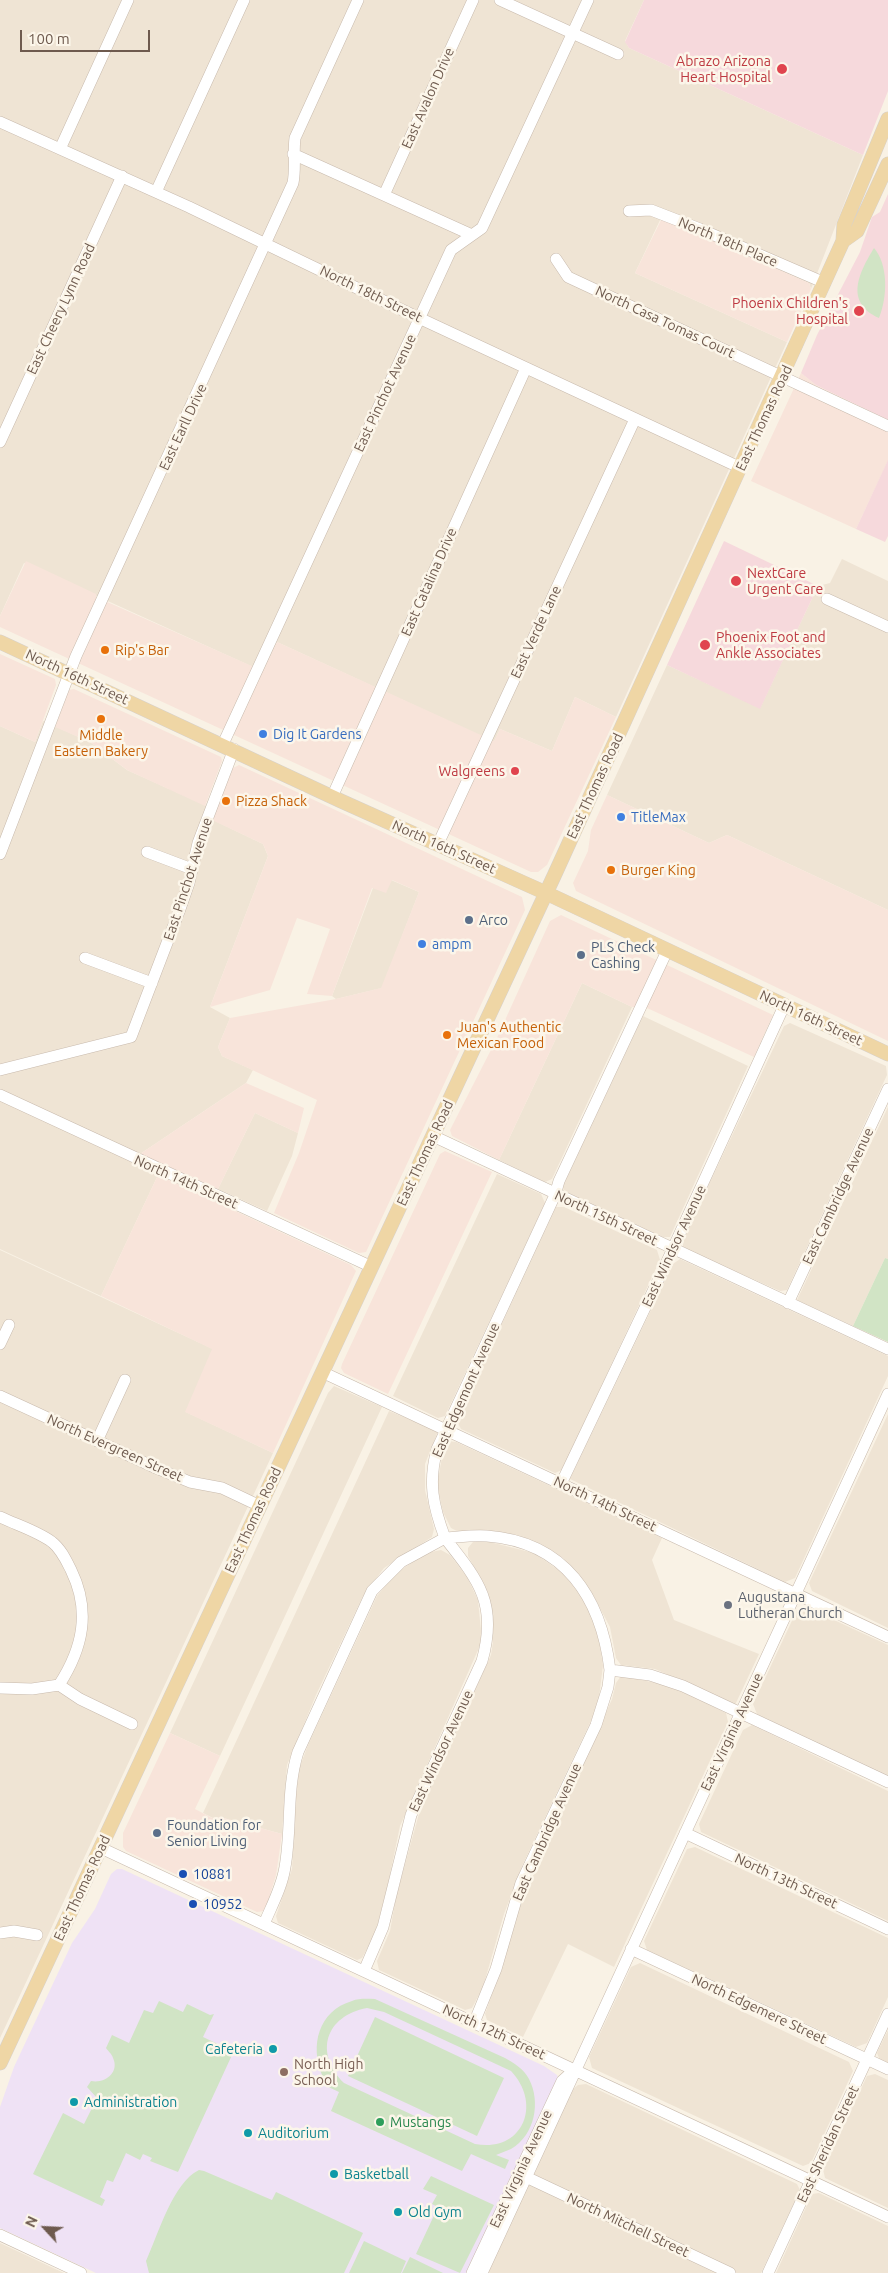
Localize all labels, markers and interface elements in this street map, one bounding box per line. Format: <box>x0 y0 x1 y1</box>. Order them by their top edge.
scale bar <box>22 20 152 52</box>
text: 100 m <box>28 30 70 47</box>
street label: East Avalon Drive <box>398 45 458 151</box>
place label: Abrazo Arizona Heart Hospital <box>676 53 771 85</box>
marker: Abrazo Arizona Heart Hospital <box>775 62 789 76</box>
street label: North 18th Place <box>676 214 780 270</box>
street label: East Cheery Lynn Road <box>23 241 99 377</box>
street label: North 18th Street <box>317 262 425 326</box>
street label: North Casa Tomas Court <box>593 282 737 362</box>
place label: Phoenix Children's Hospital <box>732 295 848 328</box>
marker: Phoenix Children's Hospital <box>852 304 866 318</box>
street label: East Pinchot Avenue <box>350 331 420 455</box>
street label: East Thomas Road <box>732 363 796 473</box>
street label: East Earll Drive <box>156 381 210 473</box>
street label: East Catalina Drive <box>398 525 460 639</box>
place label: NextCare Urgent Care <box>747 565 823 598</box>
marker: NextCare Urgent Care <box>729 574 743 588</box>
street label: East Verde Lane <box>507 583 565 681</box>
place label: Phoenix Foot and Ankle Associates <box>716 629 826 662</box>
marker: Phoenix Foot and Ankle Associates <box>698 638 712 652</box>
place label: Rip's Bar <box>115 642 169 658</box>
marker: Rip's Bar <box>99 644 111 656</box>
street label: North 16th Street <box>23 646 131 708</box>
marker: Middle Eastern Bakery <box>95 713 107 725</box>
place label: Dig It Gardens <box>273 726 362 742</box>
place label: Middle Eastern Bakery <box>54 727 148 760</box>
marker: Dig It Gardens <box>257 728 269 740</box>
street label: East Thomas Road <box>563 731 627 841</box>
place label: Walgreens <box>439 763 505 779</box>
marker: Walgreens <box>509 765 521 777</box>
place label: Pizza Shack <box>236 793 307 809</box>
marker: Pizza Shack <box>220 795 232 807</box>
place label: TitleMax <box>631 809 686 825</box>
marker: TitleMax <box>615 811 627 823</box>
street label: East Pinchot Avenue <box>160 815 216 943</box>
street label: North 16th Street <box>390 817 498 877</box>
place label: Burger King <box>621 862 696 878</box>
marker: Burger King <box>605 864 617 876</box>
place label: Arco <box>479 912 508 928</box>
marker: Arco <box>463 914 475 926</box>
place label: ampm <box>432 936 472 952</box>
marker: ampm <box>416 938 428 950</box>
place label: PLS Check Cashing <box>591 939 655 972</box>
marker: PLS Check Cashing <box>575 949 587 961</box>
street label: North 16th Street <box>757 987 865 1049</box>
place label: Juan's Authentic Mexican Food <box>457 1019 561 1052</box>
marker: Juan's Authentic Mexican Food <box>441 1029 453 1041</box>
street label: East Thomas Road <box>393 1098 457 1208</box>
street label: East Cambridge Avenue <box>799 1125 877 1267</box>
street label: North 14th Street <box>132 1152 240 1212</box>
street label: East Windsor Avenue <box>638 1182 710 1310</box>
street label: North 15th Street <box>552 1187 660 1249</box>
street label: East Edgemont Avenue <box>429 1320 503 1460</box>
street label: North Evergreen Street <box>45 1410 185 1486</box>
street label: East Thomas Road <box>221 1465 285 1575</box>
street label: North 14th Street <box>551 1473 659 1535</box>
place label: Augustana Lutheran Church <box>738 1589 842 1621</box>
marker: Augustana Lutheran Church <box>722 1599 734 1611</box>
street label: East Virginia Avenue <box>697 1670 767 1794</box>
street label: East Windsor Avenue <box>405 1687 477 1815</box>
street label: East Cambridge Avenue <box>509 1761 585 1903</box>
place label: Foundation for Senior Living <box>167 1817 261 1850</box>
marker: Foundation for Senior Living <box>151 1827 163 1839</box>
street label: East Thomas Road <box>50 1833 114 1943</box>
street label: North 13th Street <box>732 1850 840 1912</box>
place label: 10881 <box>193 1866 232 1882</box>
marker: 10881 <box>177 1868 189 1880</box>
place label: 10952 <box>203 1896 242 1912</box>
marker: 10952 <box>187 1898 199 1910</box>
street label: North Edgemere Street <box>689 1970 829 2048</box>
street label: North 12th Street <box>440 2001 548 2063</box>
place label: Cafeteria <box>205 2041 263 2057</box>
marker: Cafeteria <box>267 2043 279 2055</box>
place label: North High School <box>294 2056 363 2088</box>
marker: North High School <box>278 2066 290 2078</box>
street label: East Sheridan Street <box>793 2083 863 2205</box>
place label: Administration <box>84 2094 177 2110</box>
marker: Administration <box>68 2096 80 2108</box>
street label: East Virginia Avenue <box>486 2107 556 2231</box>
place label: Mustangs <box>390 2114 451 2130</box>
marker: Mustangs <box>374 2116 386 2128</box>
place label: Auditorium <box>258 2125 329 2141</box>
marker: Auditorium <box>242 2127 254 2139</box>
place label: Basketball <box>344 2166 409 2182</box>
marker: Basketball <box>328 2168 340 2180</box>
street label: North Mitchell Street <box>564 2189 692 2261</box>
north arrow <box>20 2203 70 2253</box>
place label: Old Gym <box>408 2204 462 2220</box>
marker: Old Gym <box>392 2206 404 2218</box>
text: N <box>22 2214 41 2230</box>

